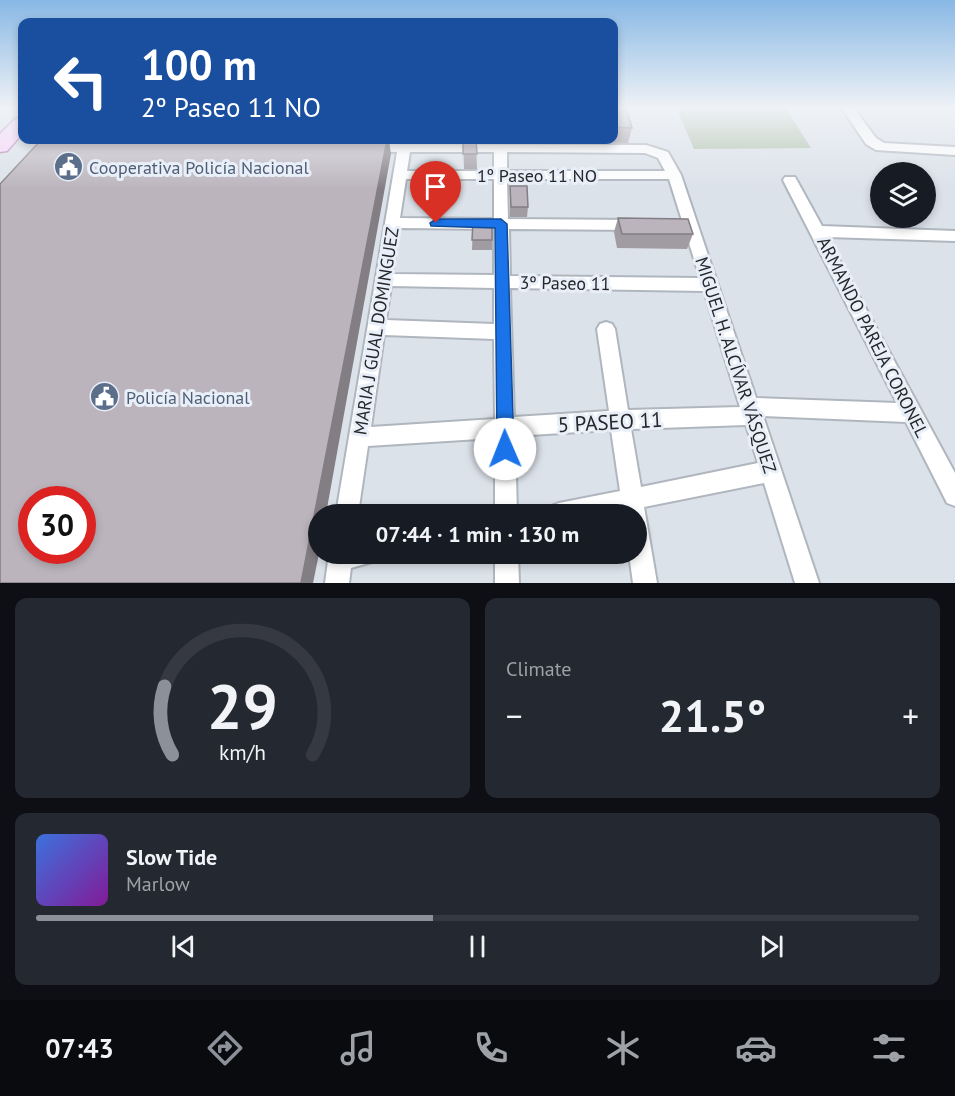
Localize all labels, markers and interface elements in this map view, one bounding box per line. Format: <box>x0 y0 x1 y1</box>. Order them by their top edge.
text: 100 m <box>141 37 257 92</box>
icon: left <box>42 42 120 120</box>
text: 2º Paseo 11 NO <box>141 90 321 124</box>
public building icon: Cooperativa Policía Nacional <box>52 151 84 183</box>
place label: Cooperativa Policía Nacional <box>89 156 309 179</box>
pin <box>410 161 461 223</box>
map controls <box>870 162 936 228</box>
button: layers <box>870 162 936 228</box>
street label: 1º Paseo 11 NO <box>477 164 597 187</box>
icon: arrive <box>419 170 452 203</box>
street label: MARIA J GUAL DOMINGUEZ <box>348 225 404 436</box>
street label: ARMANDO PAREJA CORONEL <box>812 233 934 441</box>
street label: MIGUEL H. ALCÍVAR VÁSQUEZ <box>690 254 782 476</box>
street label: 3º Paseo 11 <box>519 271 611 295</box>
public building icon: Policía Nacional <box>89 381 121 413</box>
place label: Policía Nacional <box>126 386 250 409</box>
street label: 5 PASEO 11 <box>557 406 663 438</box>
position arrow <box>473 417 537 481</box>
speed limit sign: 30 <box>18 486 96 564</box>
text: 07:44 · 1 min · 130 m <box>376 520 579 548</box>
text: Climate <box>506 656 572 682</box>
text: 29 <box>207 665 278 746</box>
text: 21.5° <box>659 686 766 744</box>
text: − <box>506 694 523 737</box>
text: + <box>902 694 919 737</box>
text: km/h <box>219 738 266 766</box>
text: Slow Tide <box>126 843 217 871</box>
text: Marlow <box>126 871 190 897</box>
icon: previous <box>167 930 200 963</box>
icon: pause <box>461 930 494 963</box>
icon: next <box>755 930 788 963</box>
icon: directions <box>204 1027 246 1069</box>
icon: music <box>337 1027 379 1069</box>
icon: phone <box>470 1027 512 1069</box>
icon: climate <box>602 1027 644 1069</box>
icon: car <box>735 1027 777 1069</box>
icon: filters <box>868 1027 910 1069</box>
text: 07:43 <box>45 1031 114 1065</box>

